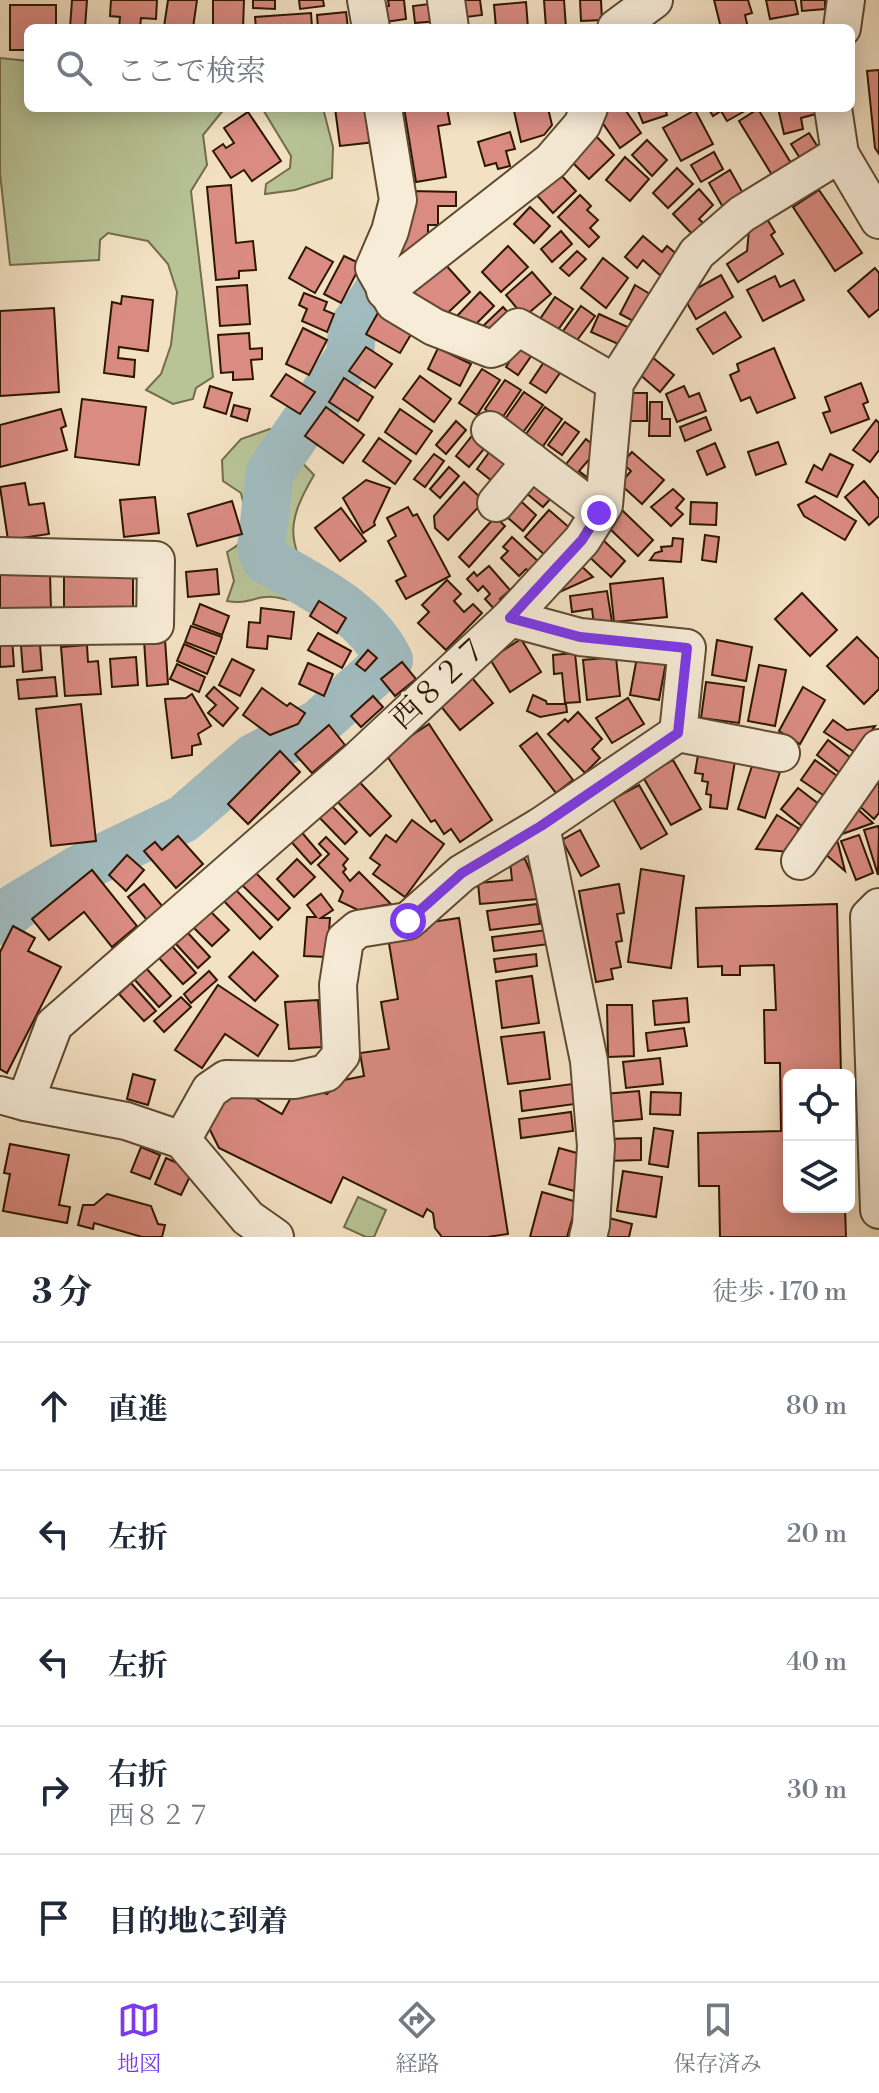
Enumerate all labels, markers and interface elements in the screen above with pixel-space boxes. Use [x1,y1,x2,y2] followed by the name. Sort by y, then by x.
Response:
[24,24,855,112] search box
[52,46,96,90] icon: search
[116,53,266,91] text: ここで検索
[581,495,617,531] route end
[383,628,497,738] street label: 西８２７
[390,903,426,939] route start
[783,1069,855,1213] map controls
[783,1069,855,1141] button: locate
[783,1141,855,1213] button: layers
[32,1272,92,1314] text: 3 分
[712,1276,847,1308] text: 徒歩 · 170 m
[32,1384,76,1428] icon: ahead
[786,1390,847,1422] text: 80 m
[108,1391,168,1429] text: 直進
[32,1512,76,1556] icon: left
[787,1518,847,1550] text: 20 m
[108,1519,168,1557] text: 左折
[32,1640,76,1684] icon: left
[786,1646,847,1678] text: 40 m
[108,1647,168,1685] text: 左折
[108,1756,168,1794] text: 右折
[32,1768,76,1812] icon: right
[787,1774,847,1806] text: 30 m
[108,1800,212,1832] text: 西８２７
[32,1896,76,1940] icon: arrive
[108,1903,288,1941] text: 目的地に到着
[117,1998,161,2078] tab: 地図
[395,1998,440,2078] tab: 経路
[674,1998,762,2078] tab: 保存済み

